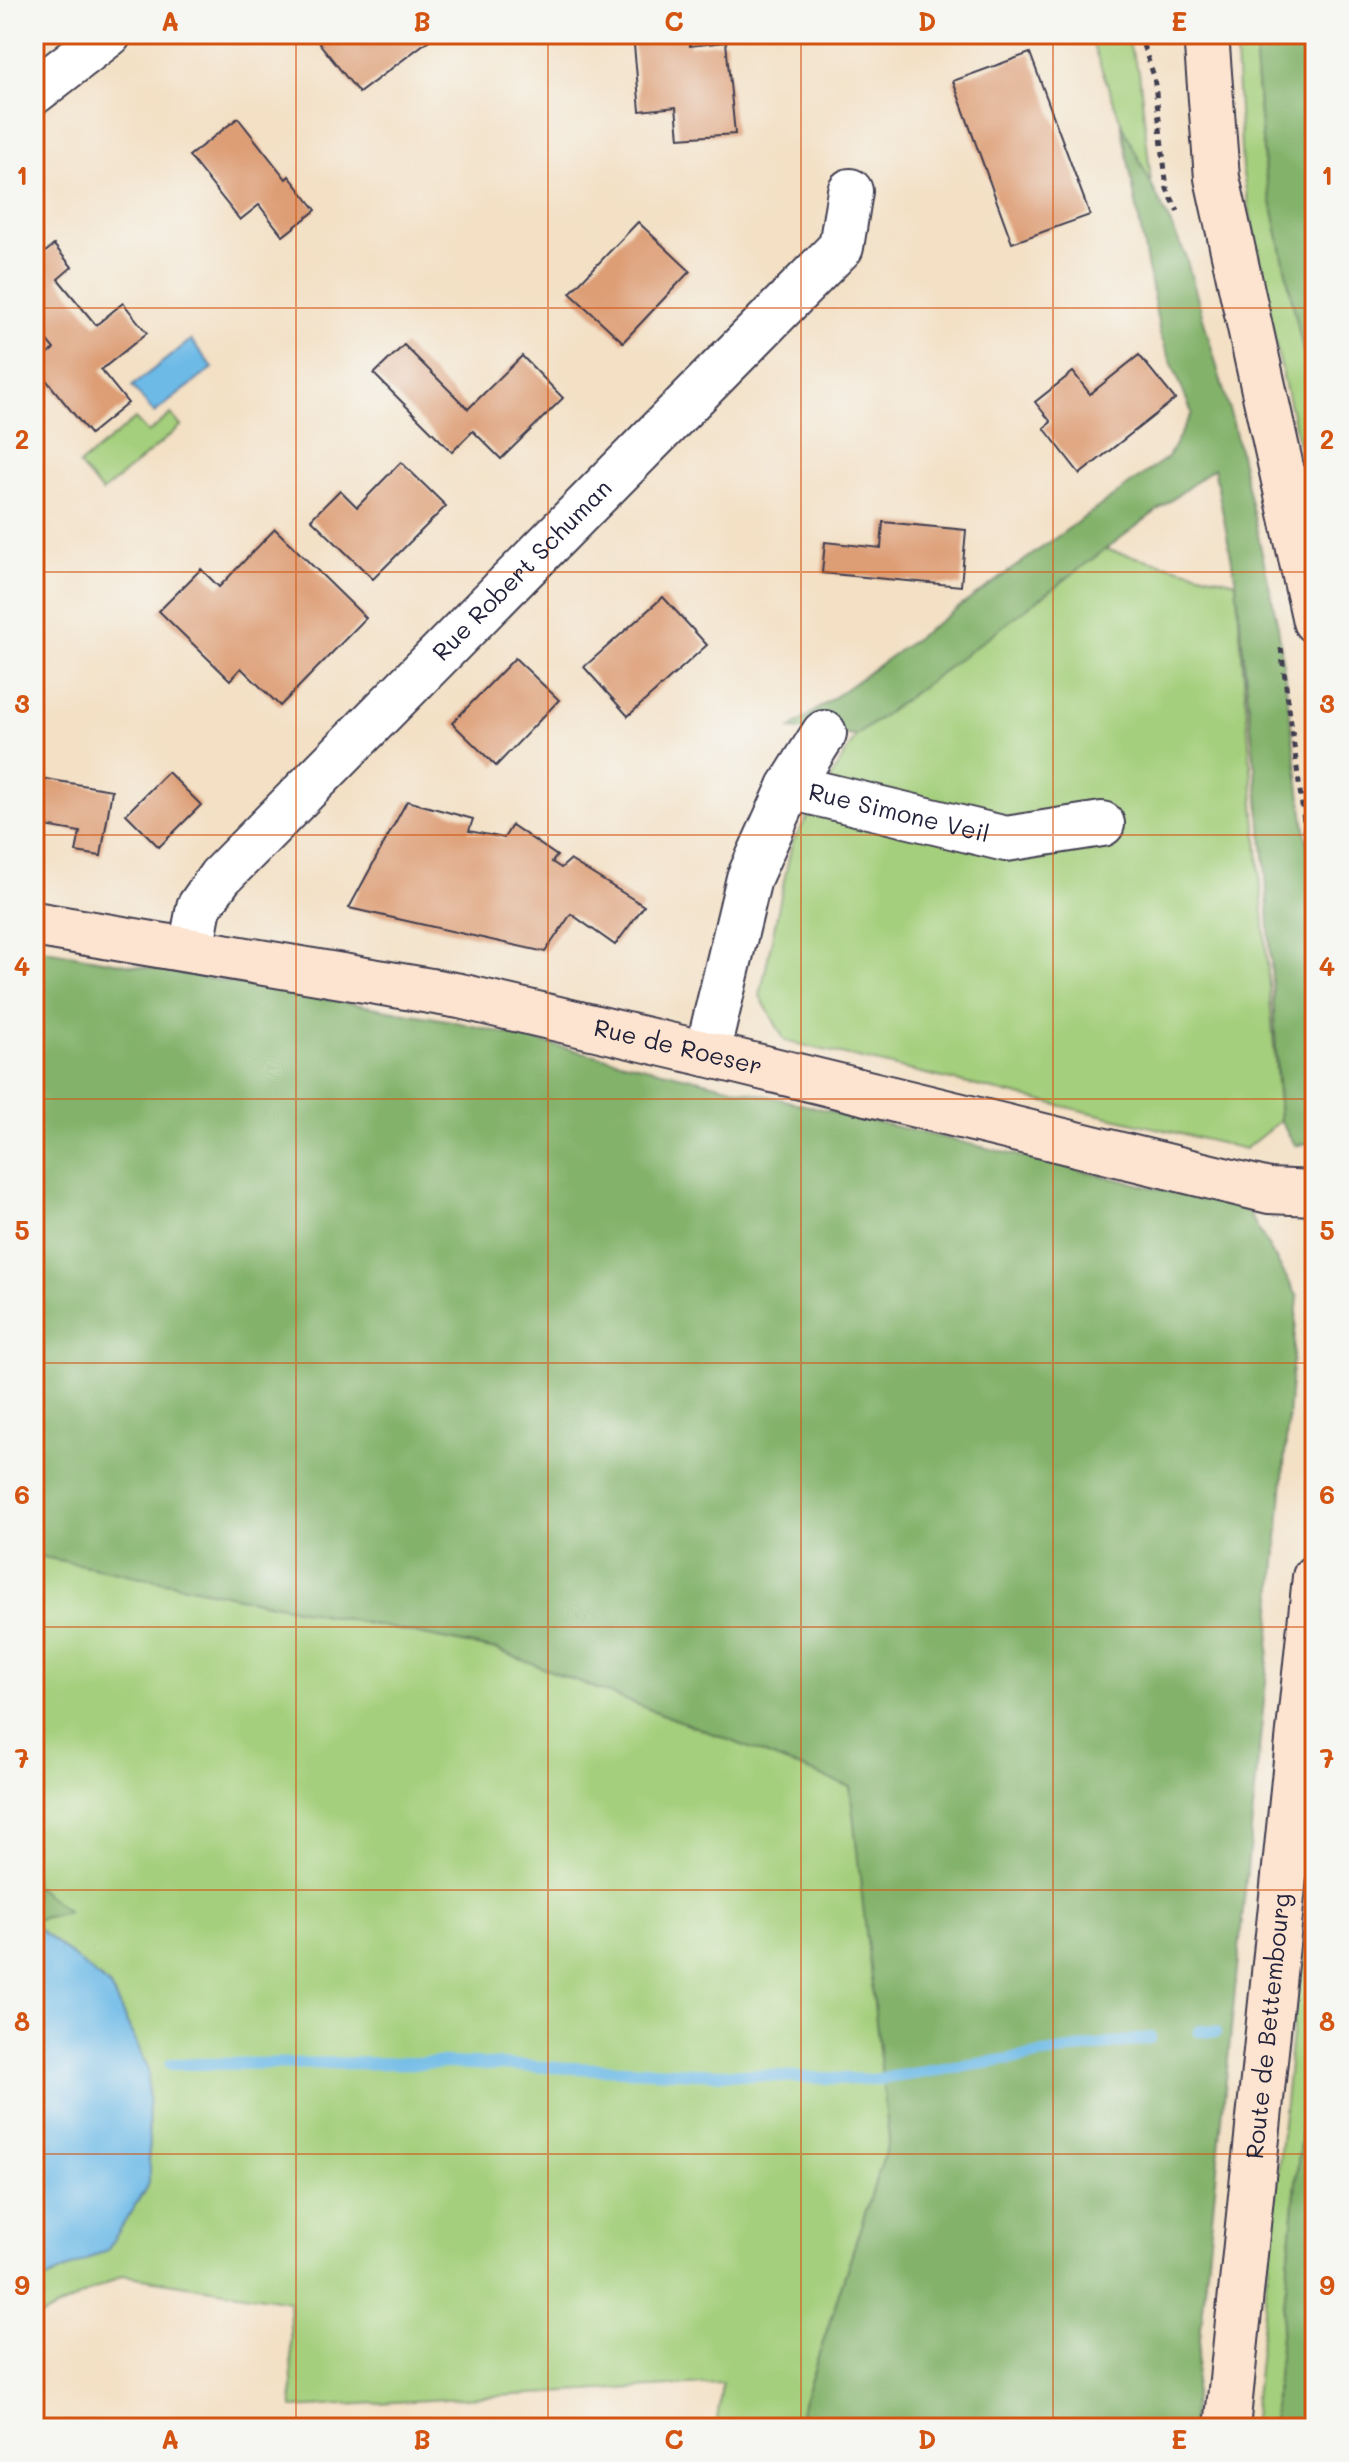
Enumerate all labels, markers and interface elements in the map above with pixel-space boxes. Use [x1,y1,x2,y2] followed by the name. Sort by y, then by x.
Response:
[161,4,179,38] text: A
[413,4,431,38] text: B
[664,4,684,38] text: C
[918,4,936,38] text: D
[1171,4,1187,38] text: E
[16,158,28,192] text: 1
[1321,158,1333,192] text: 1
[15,422,29,456] text: 2
[1320,422,1334,456] text: 2
[425,472,618,667] street label: Rue Robert Schuman
[14,686,30,720] text: 3
[1319,686,1335,720] text: 3
[806,775,993,848] street label: Rue Simone Veil
[14,949,30,983] text: 4
[1319,949,1335,983] text: 4
[591,1011,766,1081] street label: Rue de Roeser
[14,1213,30,1247] text: 5
[1319,1213,1335,1247] text: 5
[14,1477,30,1511] text: 6
[1319,1477,1335,1511] text: 6
[15,1741,29,1775] text: 7
[1320,1741,1334,1775] text: 7
[1238,1892,1296,2160] street label: Route de Bettembourg
[14,2004,30,2038] text: 8
[1319,2004,1335,2038] text: 8
[14,2268,30,2302] text: 9
[1319,2268,1335,2302] text: 9
[161,2422,179,2456] text: A
[413,2422,431,2456] text: B
[664,2422,684,2456] text: C
[918,2422,936,2456] text: D
[1171,2422,1187,2456] text: E

